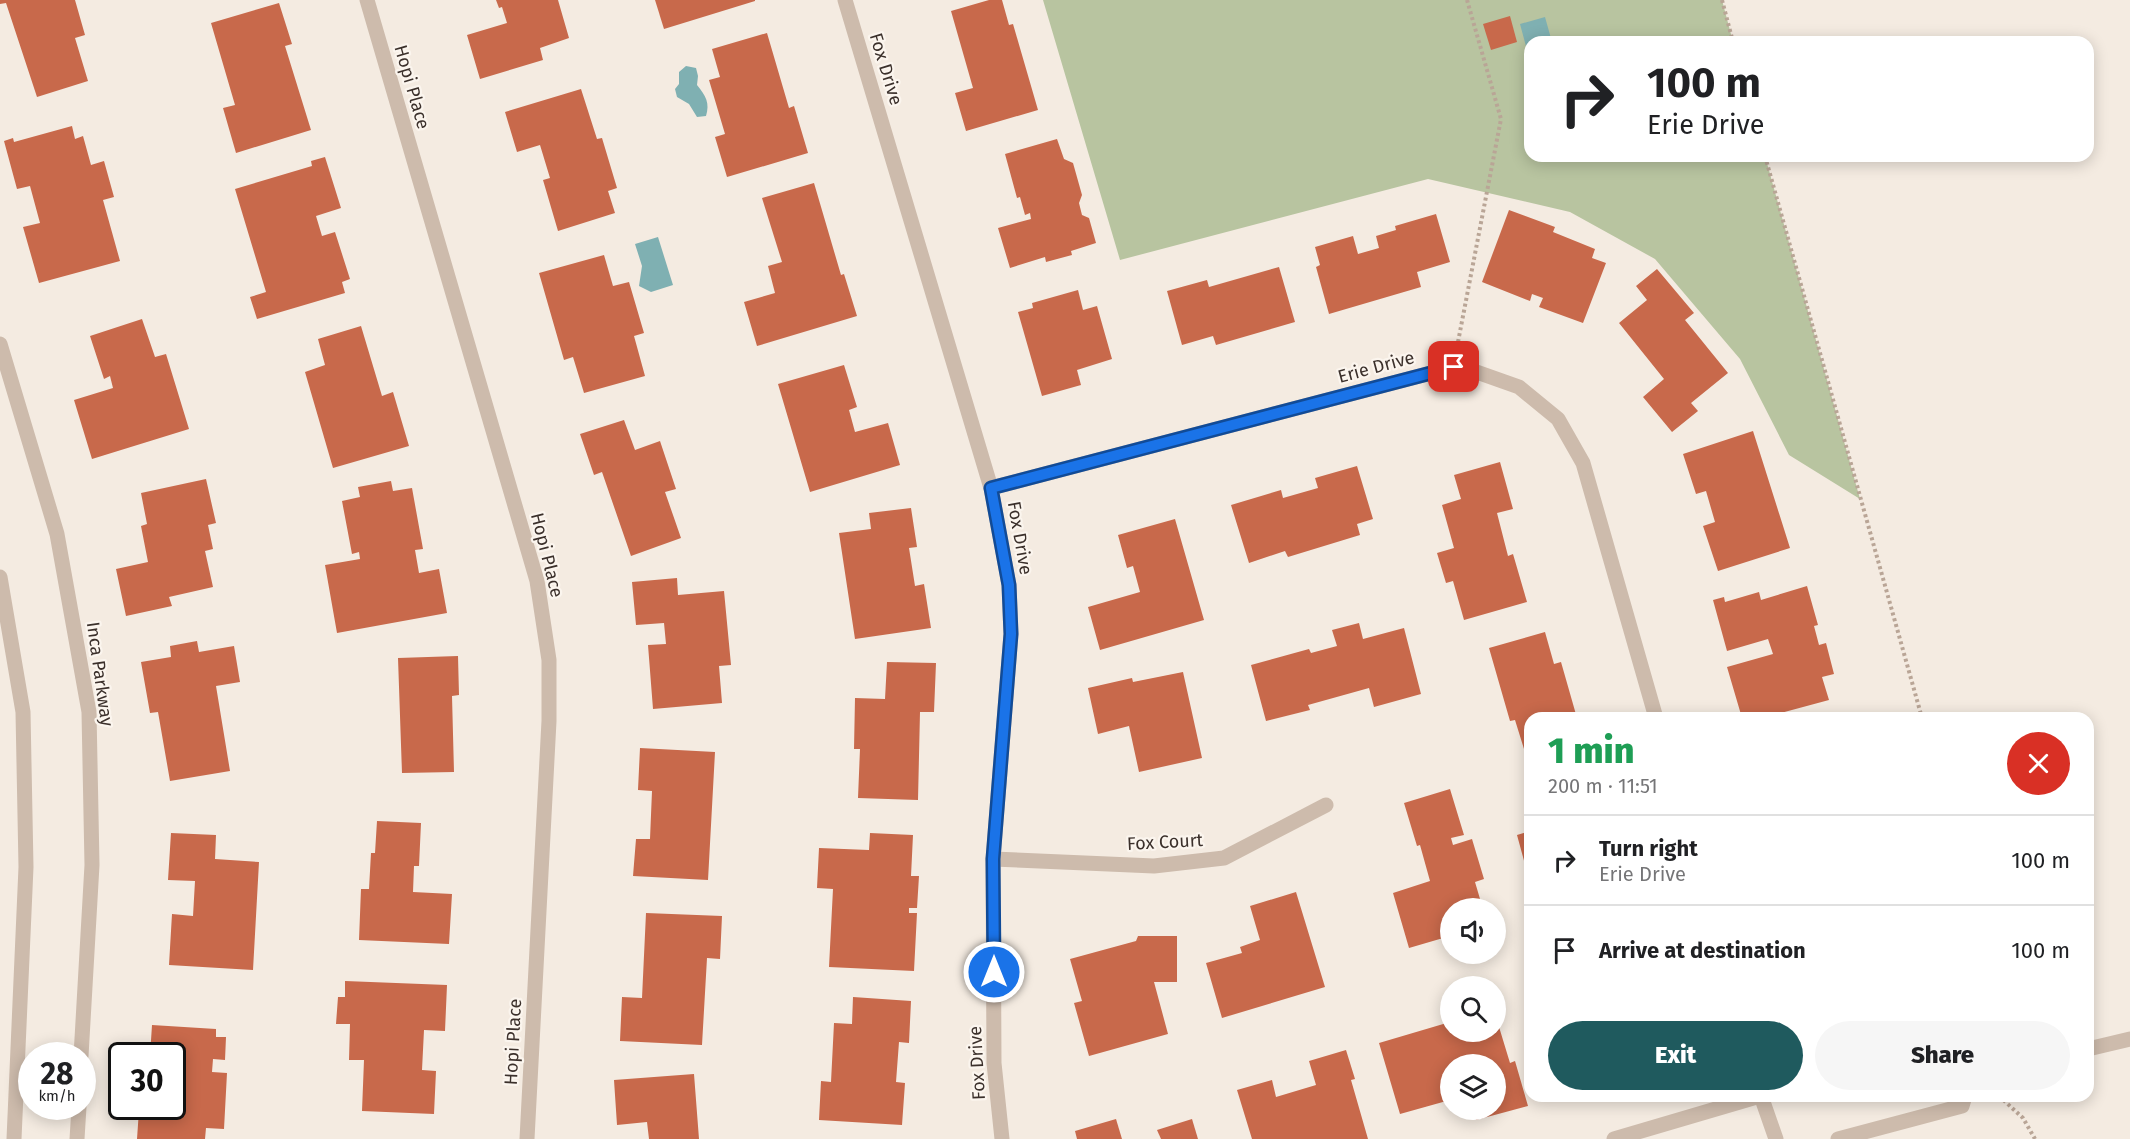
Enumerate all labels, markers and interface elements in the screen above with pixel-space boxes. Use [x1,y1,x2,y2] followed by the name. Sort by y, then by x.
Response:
[865,30,907,108] street label: Fox Drive
[389,42,435,132] street label: Hopi Place
[1647,58,1761,108] text: 100 m
[1548,60,1626,138] icon: right
[1647,109,1764,141] text: Erie Drive
[1428,341,1479,392] pin
[1335,346,1417,388] street label: Erie Drive
[1437,350,1470,383] icon: arrive
[1003,500,1037,576] street label: Fox Drive
[526,510,568,600] street label: Hopi Place
[82,620,118,728] street label: Inca Parkway
[1548,729,1634,773] text: 1 min
[2007,732,2070,795] button: close
[1548,774,1658,798] text: 200 m · 11:51
[1126,829,1204,855] street label: Fox Court
[1599,835,1698,862] text: Turn right
[1548,844,1581,877] icon: right
[2011,847,2070,874] text: 100 m
[1599,862,1686,886] text: Erie Drive
[1440,898,1506,1120] map controls
[1440,898,1506,964] button: sound
[1548,934,1581,967] icon: arrive
[1599,937,1806,964] text: Arrive at destination
[2011,937,2070,964] text: 100 m
[962,940,1026,1004] position arrow
[1440,976,1506,1042] button: search
[500,998,526,1086] street label: Hopi Place
[1548,1021,1803,1090] button: Exit
[1815,1021,2070,1090] button: Share
[964,1025,990,1101] street label: Fox Drive
[108,1042,186,1120] speed limit sign: 30
[1440,1054,1506,1120] button: layers
[41,1056,73,1092] text: 28
[38,1087,76,1105] text: km/h

